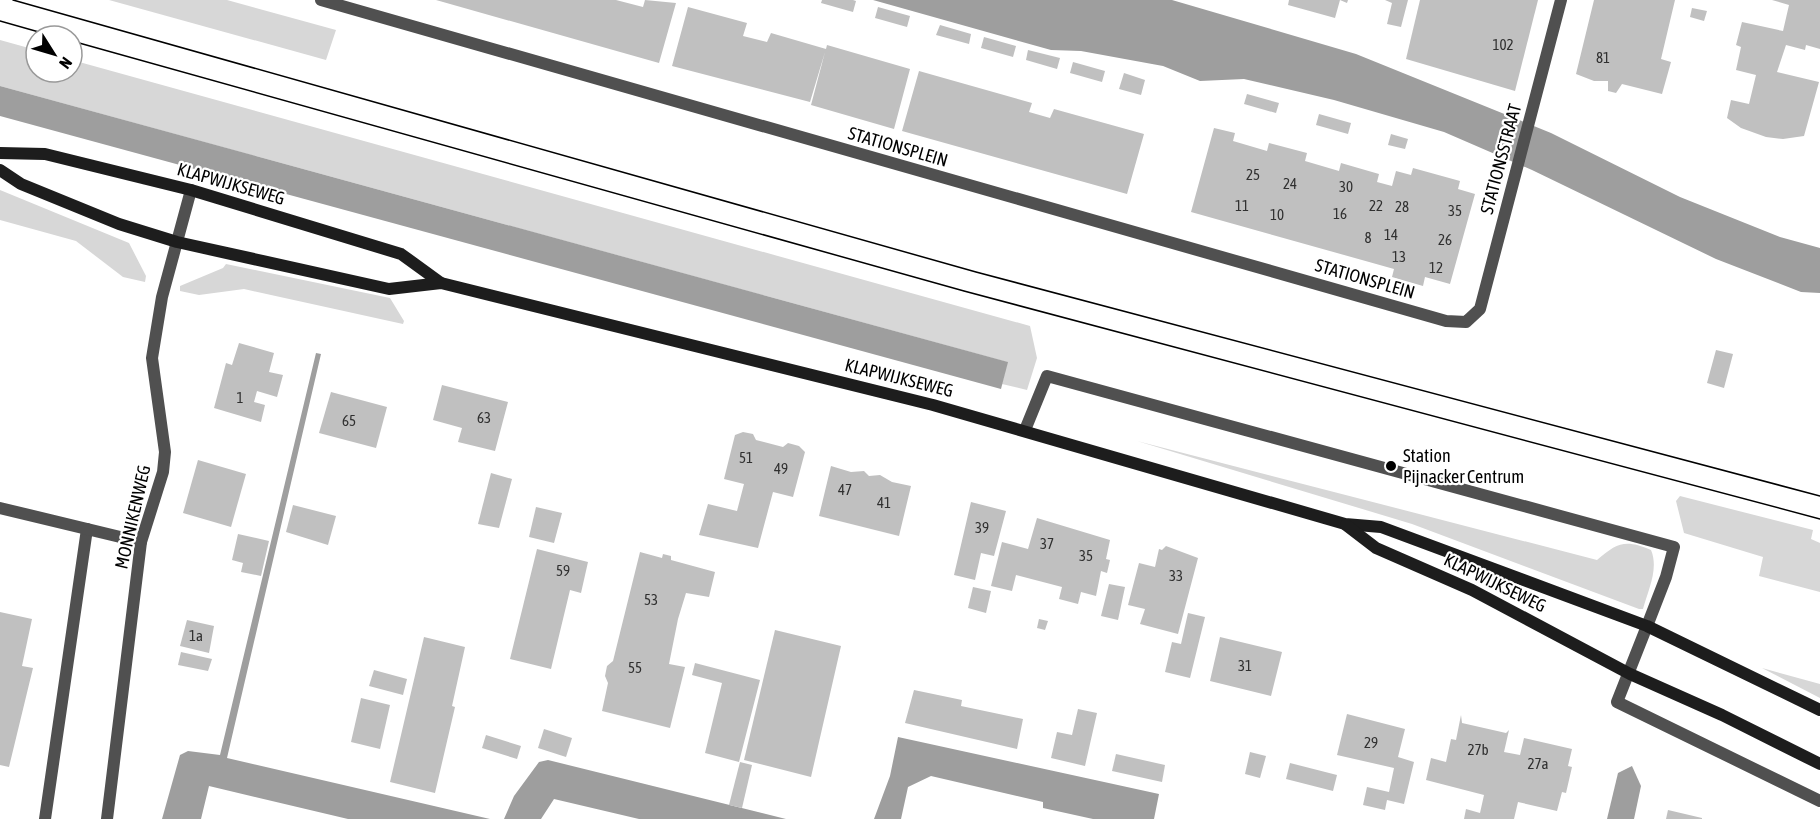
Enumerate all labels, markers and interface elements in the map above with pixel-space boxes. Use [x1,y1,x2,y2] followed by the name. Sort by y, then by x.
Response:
[24,24,84,84] north arrow
[1492,36,1514,53] house number: 102
[1596,49,1610,66] house number: 81
[56,54,76,72] text: N
[1476,101,1525,216] street label: STATIONSSTRAAT
[846,122,950,171] street label: STATIONSPLEIN
[175,158,287,209] street label: KLAPWIJKSEWEG
[1246,166,1260,183] house number: 25
[1283,175,1297,192] house number: 24
[1339,178,1353,195] house number: 30
[1235,197,1249,214] house number: 11
[1369,197,1383,214] house number: 22
[1395,198,1409,215] house number: 28
[1448,202,1462,219] house number: 35
[1333,205,1347,222] house number: 16
[1270,206,1284,223] house number: 10
[1384,226,1398,243] house number: 14
[1364,229,1372,246] house number: 8
[1438,231,1452,248] house number: 26
[1392,248,1406,265] house number: 13
[1313,254,1417,303] street label: STATIONSPLEIN
[1429,259,1443,276] house number: 12
[843,354,956,401] street label: KLAPWIJKSEWEG
[236,389,244,406] house number: 1
[477,409,491,426] house number: 63
[342,412,356,429] house number: 65
[1403,445,1524,487] place label: Station Pijnacker Centrum
[739,449,753,466] house number: 51
[1384,459,1398,473] marker: Station Pijnacker Centrum
[774,460,788,477] house number: 49
[110,463,155,571] street label: MONNIKENWEG
[838,481,852,498] house number: 47
[877,494,891,511] house number: 41
[975,519,989,536] house number: 39
[1040,535,1054,552] house number: 37
[1079,547,1093,564] house number: 35
[1441,549,1550,616] street label: KLAPWIJKSEWEG
[556,562,570,579] house number: 59
[1169,567,1183,584] house number: 33
[644,591,658,608] house number: 53
[189,627,203,644] house number: 1a
[1238,657,1252,674] house number: 31
[628,659,642,676] house number: 55
[1364,734,1378,751] house number: 29
[1467,741,1489,758] house number: 27b
[1527,755,1549,772] house number: 27a

